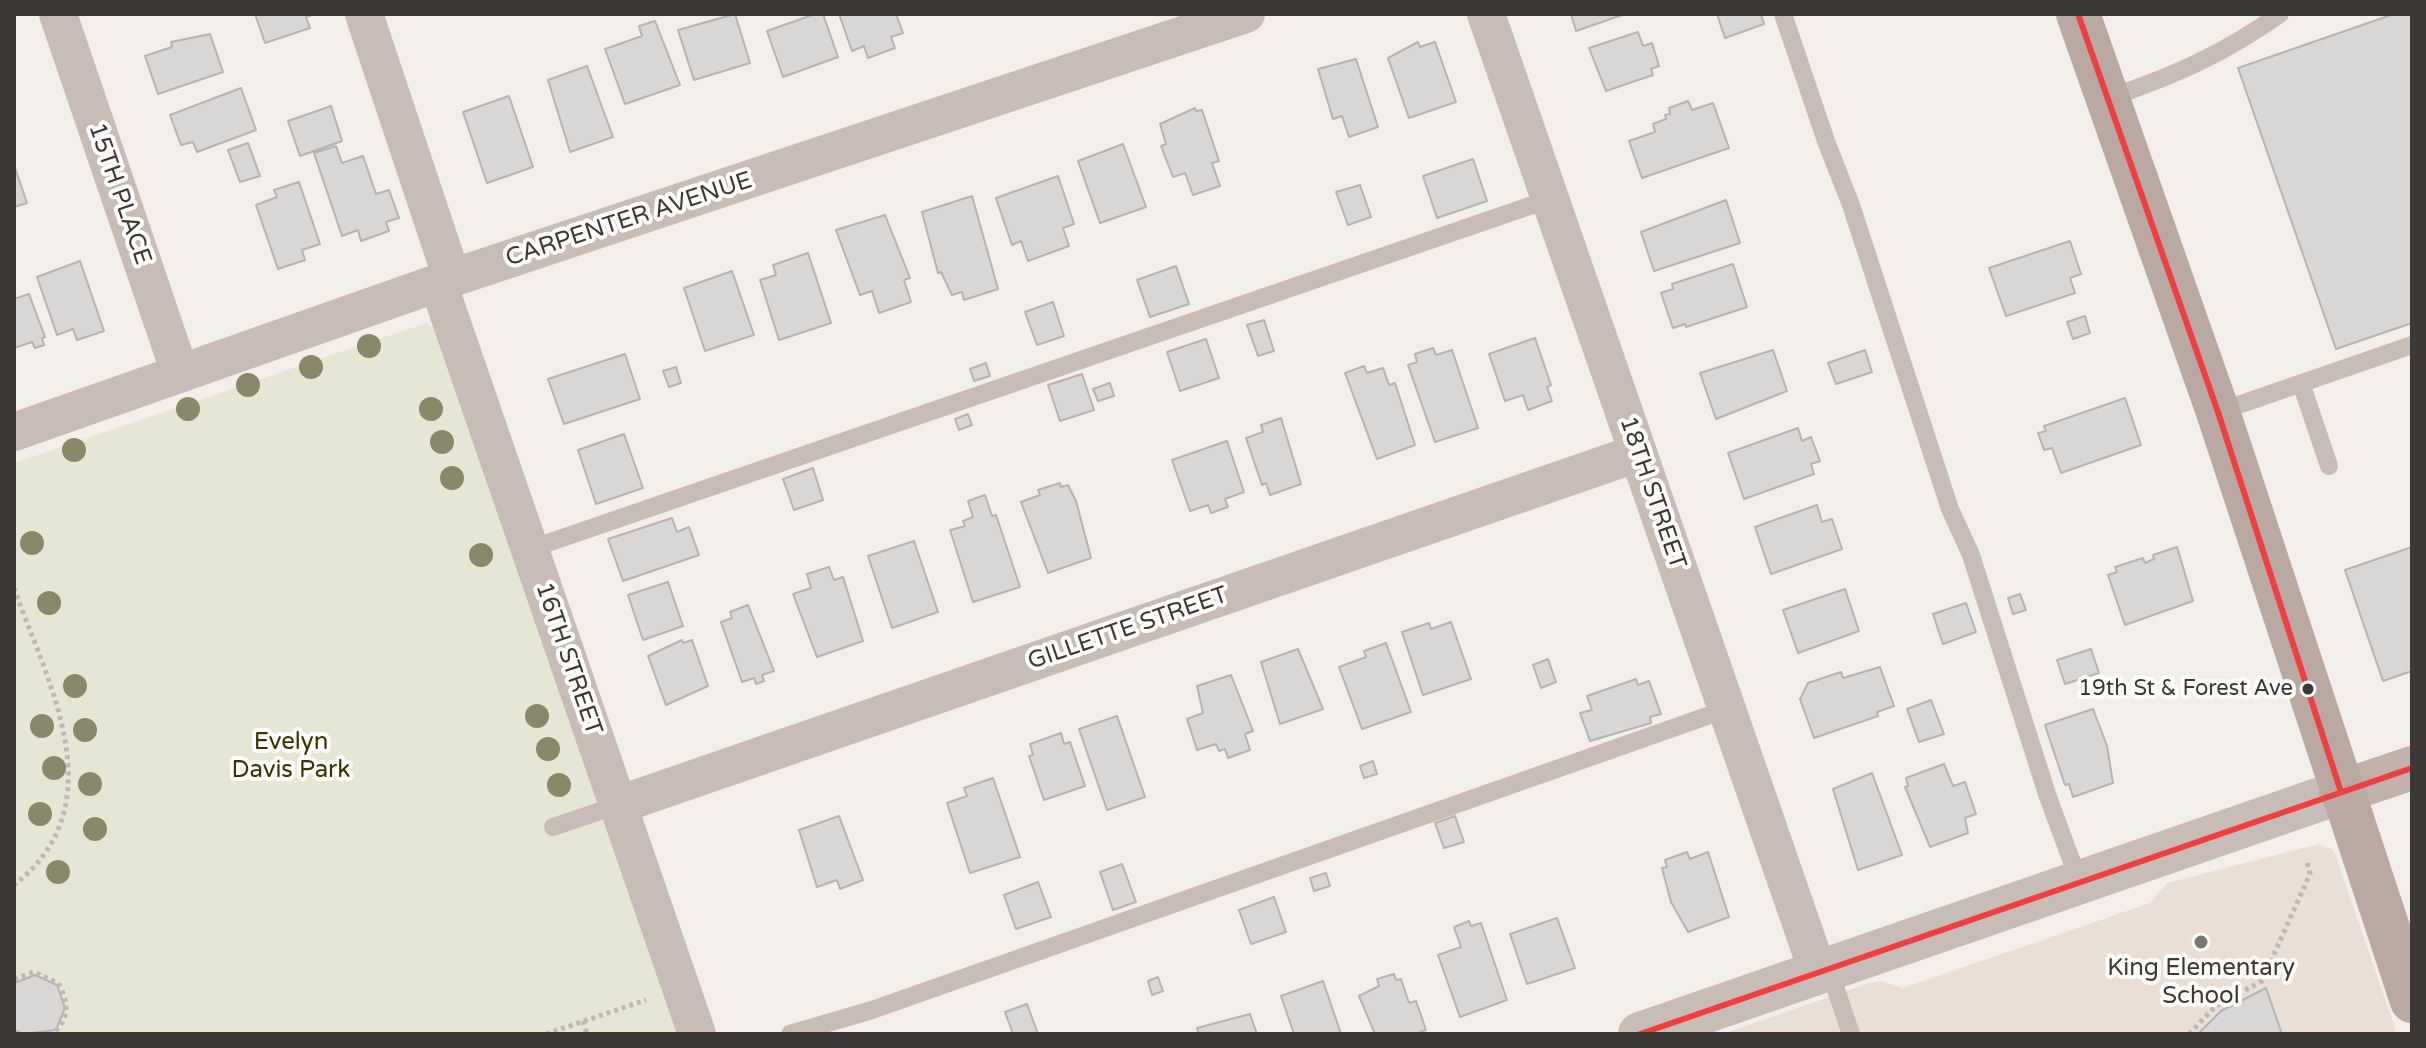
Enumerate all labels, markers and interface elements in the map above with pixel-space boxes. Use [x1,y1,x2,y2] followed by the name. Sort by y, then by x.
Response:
[81,119,157,269] street label: 15TH PLACE
[502,167,756,273] street label: CARPENTER AVENUE
[1612,413,1692,573] street label: 18TH STREET
[528,579,608,739] street label: 16TH STREET
[1024,581,1232,677] street label: GILLETTE STREET
[2078,676,2293,702] place label: 19th St & Forest Ave
[2300,681,2316,697] marker: 19th St & Forest Ave
[232,729,350,785] park label: Evelyn Davis Park
[2192,933,2210,951] marker: King Elementary School
[2107,955,2295,1011] place label: King Elementary School

